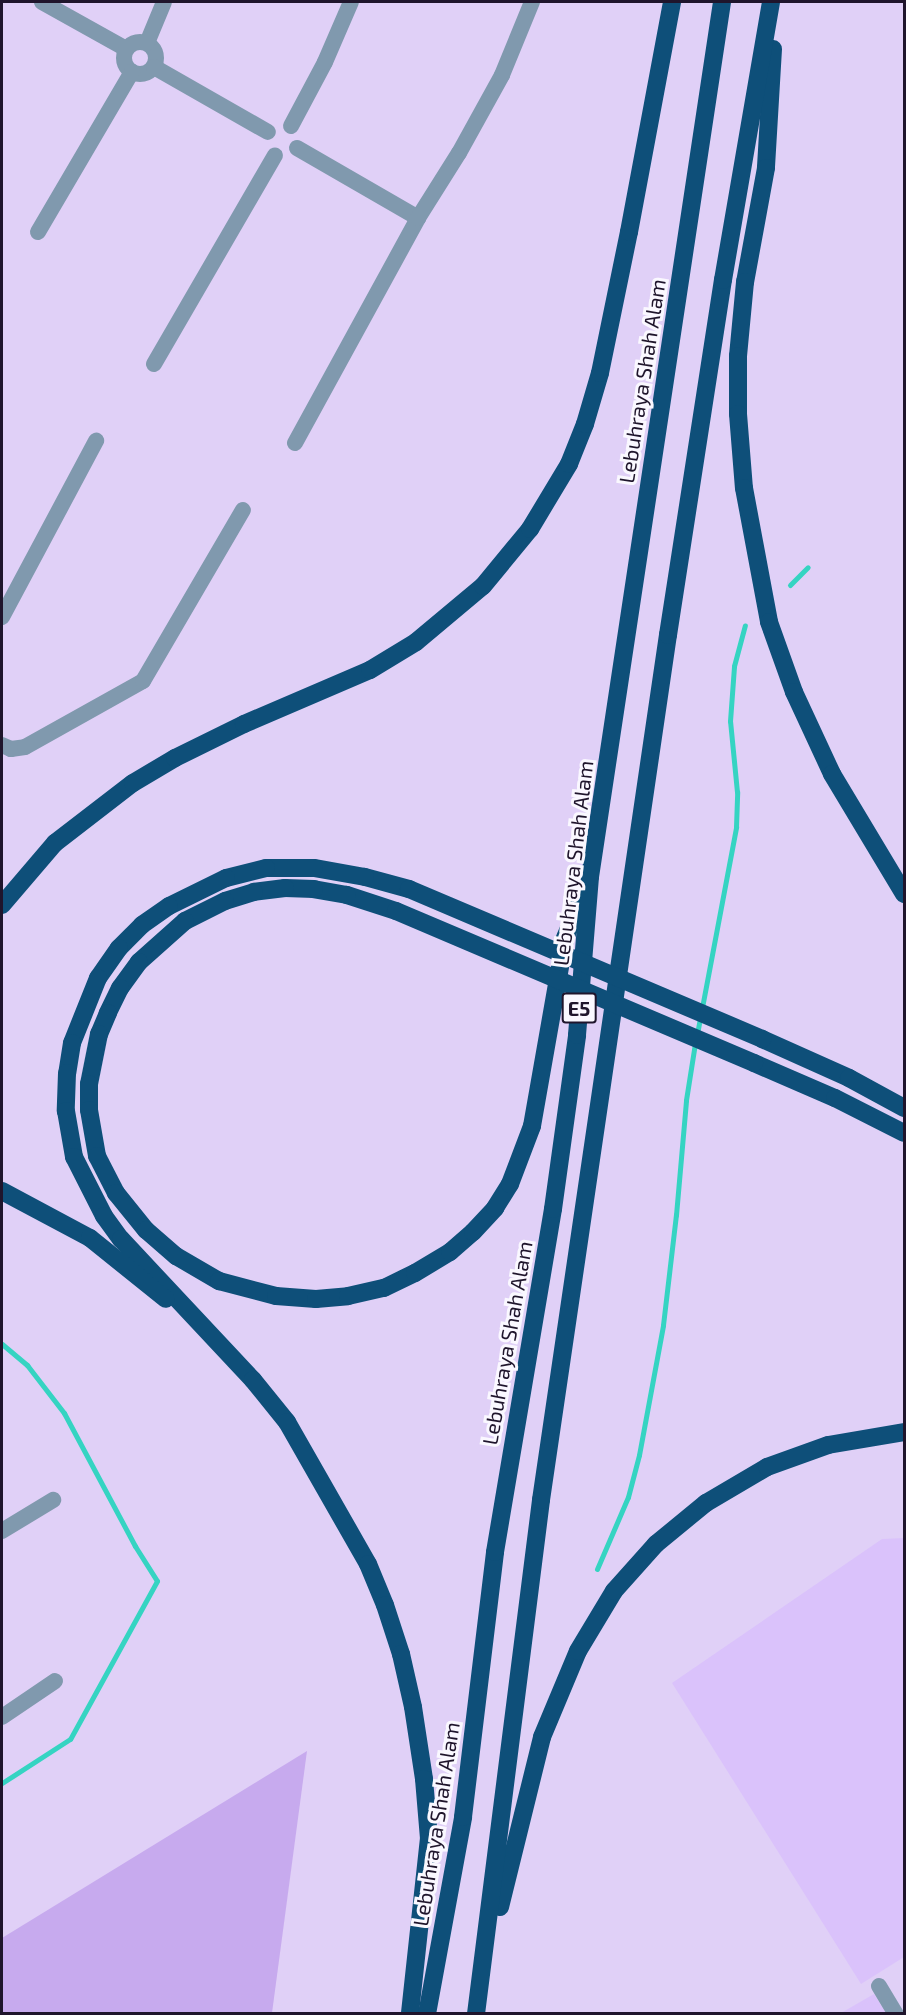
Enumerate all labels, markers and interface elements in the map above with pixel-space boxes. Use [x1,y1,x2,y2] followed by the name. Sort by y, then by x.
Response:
[613,277,671,485] street label: Lebuhraya Shah Alam
[548,759,598,967] street label: Lebuhraya Shah Alam
[561,991,597,1025] road number: E5
[477,1239,537,1447] street label: Lebuhraya Shah Alam
[407,1720,465,1928] street label: Lebuhraya Shah Alam

